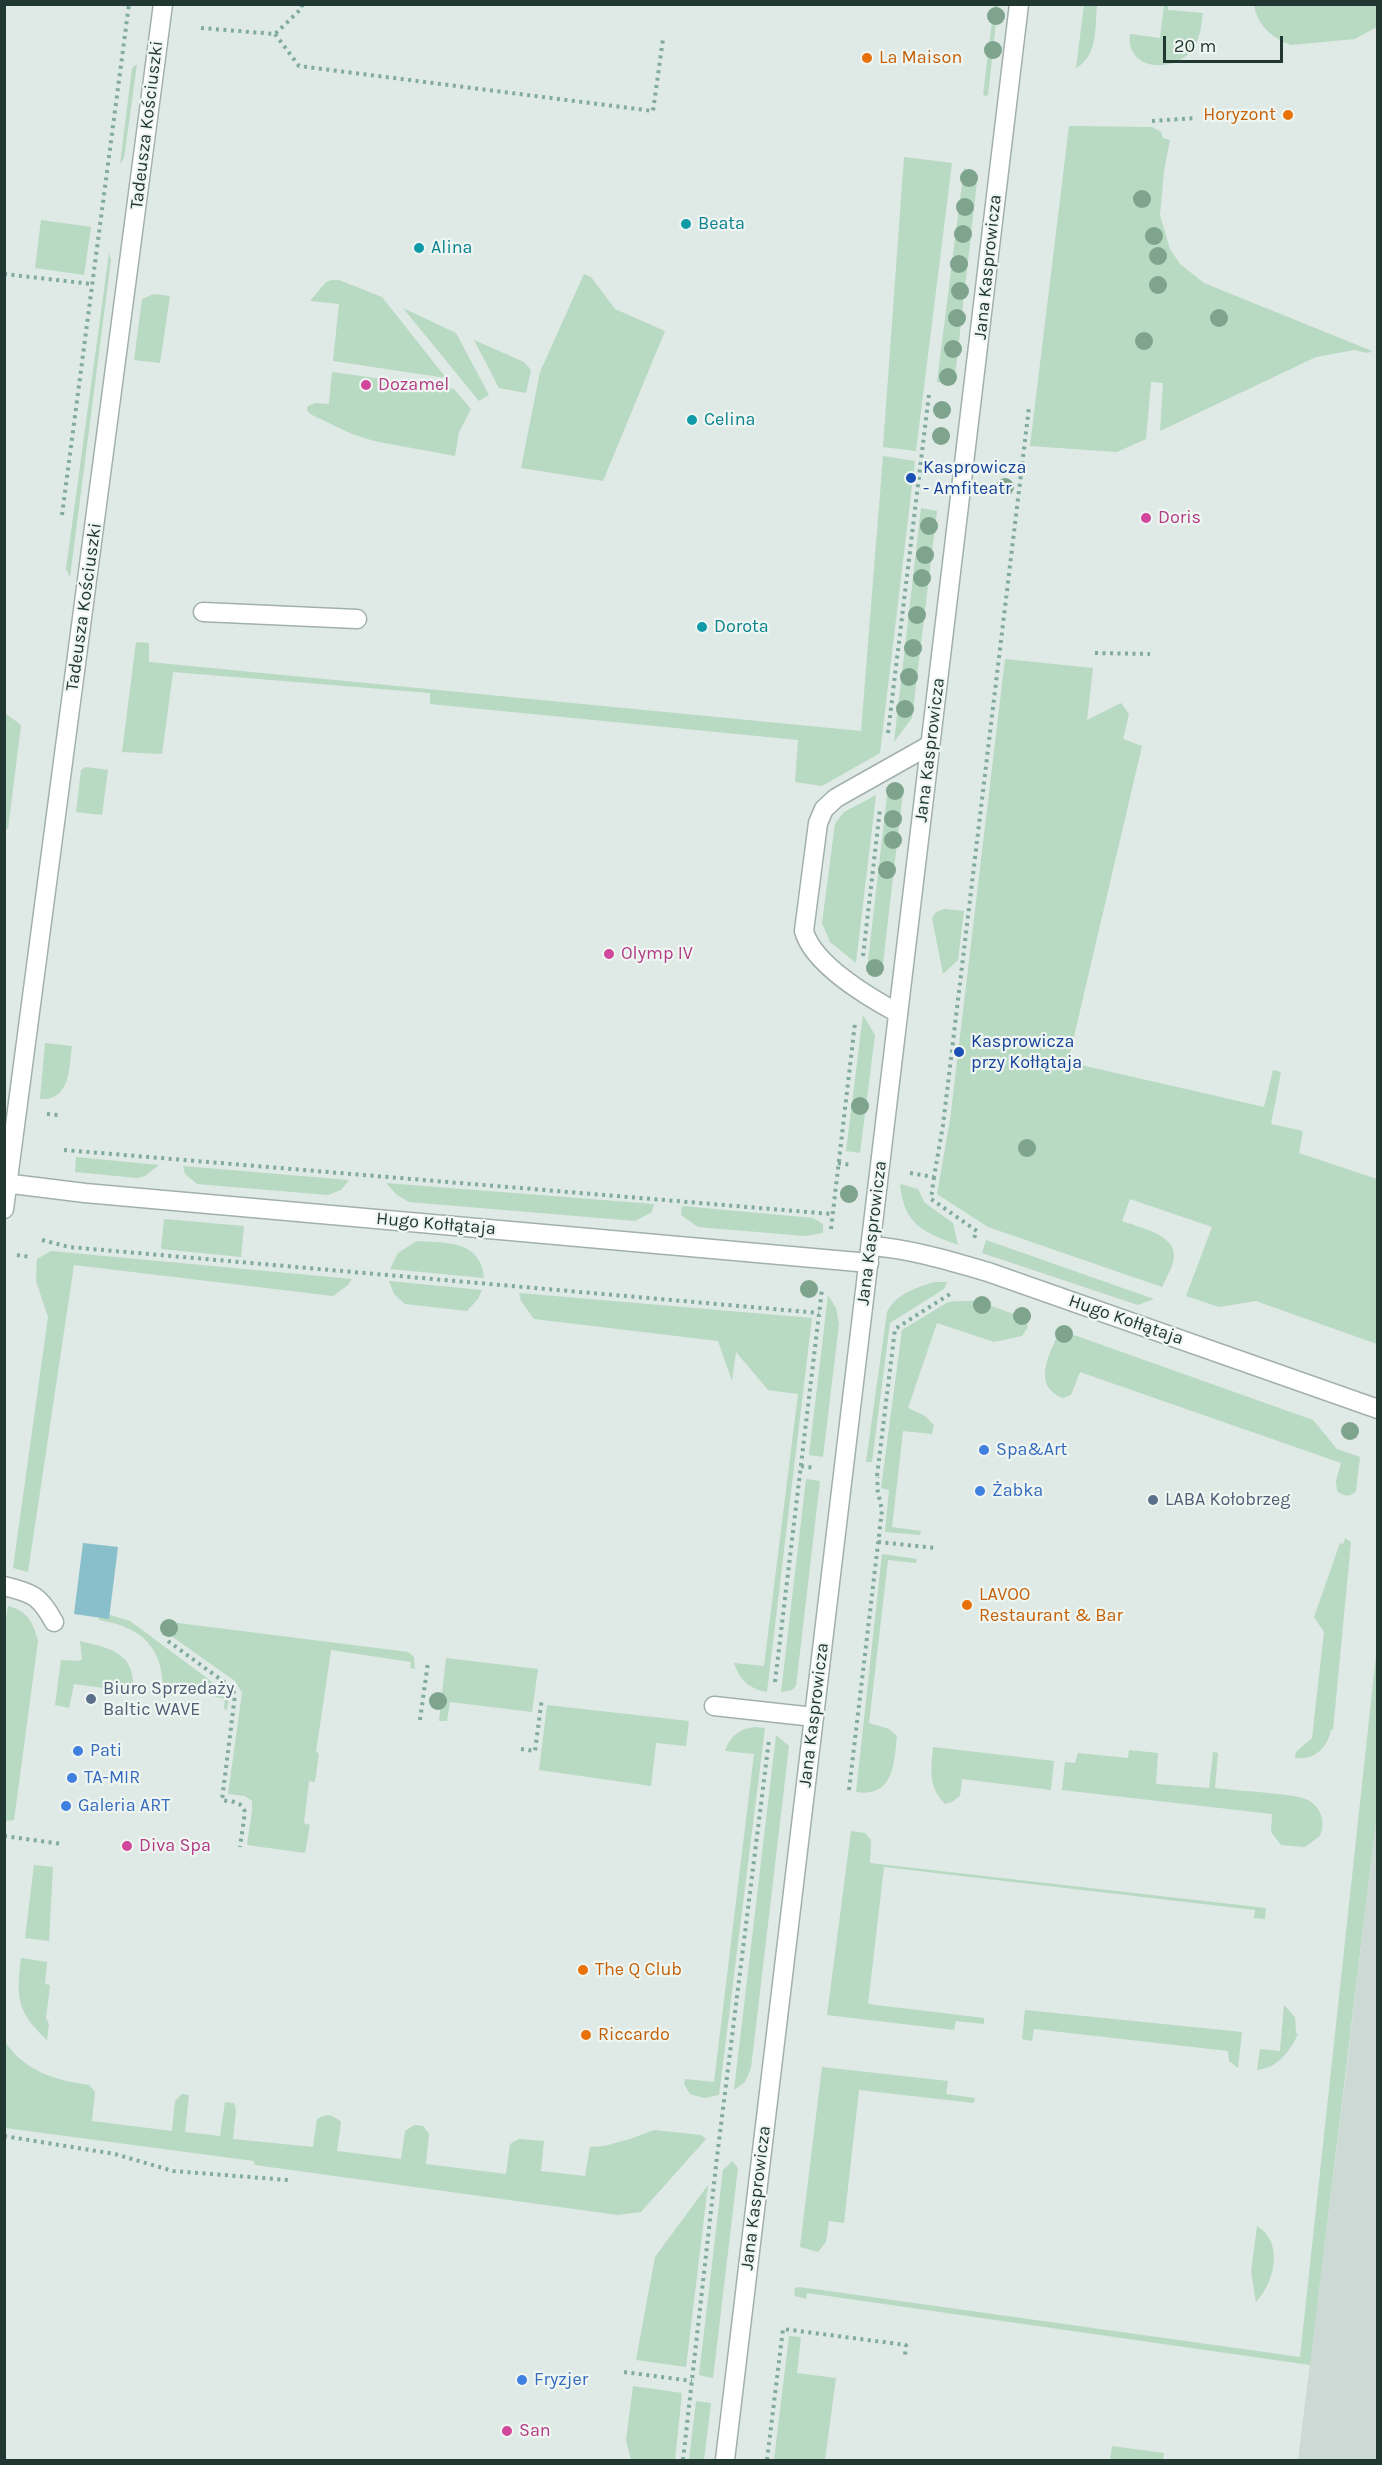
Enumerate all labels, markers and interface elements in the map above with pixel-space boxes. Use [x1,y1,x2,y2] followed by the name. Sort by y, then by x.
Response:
[1166,24,1286,62] scale bar
[1174,35,1216,57] text: 20 m
[126,40,168,210] street label: Tadeusza Kościuszki
[879,47,962,69] place label: La Maison
[860,51,874,65] marker: La Maison
[1203,104,1276,126] place label: Horyzont
[1281,108,1295,122] marker: Horyzont
[970,194,1006,340] street label: Jana Kasprowicza
[698,213,745,235] place label: Beata
[679,217,693,231] marker: Beata
[431,237,473,259] place label: Alina
[412,241,426,255] marker: Alina
[378,374,449,396] place label: Dozamel
[359,378,373,392] marker: Dozamel
[704,409,755,431] place label: Celina
[685,413,699,427] marker: Celina
[923,457,1026,500] place label: Kasprowicza - Amfiteatr
[904,471,918,485] marker: Kasprowicza - Amfiteatr
[1158,507,1201,529] place label: Doris
[1139,511,1153,525] marker: Doris
[62,522,106,692] street label: Tadeusza Kościuszki
[714,616,769,638] place label: Dorota
[695,620,709,634] marker: Dorota
[910,676,950,824] street label: Jana Kasprowicza
[621,943,693,965] place label: Olymp IV
[602,947,616,961] marker: Olymp IV
[971,1031,1082,1074] place label: Kasprowicza przy Kołłątaja
[952,1045,966,1059] marker: Kasprowicza przy Kołłątaja
[852,1159,892,1307] street label: Jana Kasprowicza
[375,1208,497,1240] street label: Hugo Kołłątaja
[1066,1290,1186,1350] street label: Hugo Kołłątaja
[996,1439,1067,1461] place label: Spa&Art
[977,1443,991,1457] marker: Spa&Art
[992,1480,1043,1502] place label: Żabka
[973,1484,987,1498] marker: Żabka
[1165,1489,1290,1511] place label: LABA Kołobrzeg
[1146,1493,1160,1507] marker: LABA Kołobrzeg
[979,1584,1123,1626] place label: LAVOO Restaurant & Bar
[960,1598,974,1612] marker: LAVOO Restaurant & Bar
[794,1641,834,1789] street label: Jana Kasprowicza
[103,1678,234,1720] place label: Biuro Sprzedaży Baltic WAVE
[84,1692,98,1706] marker: Biuro Sprzedaży Baltic WAVE
[90,1740,122,1762] place label: Pati
[71,1744,85,1758] marker: Pati
[84,1767,140,1789] place label: TA-MIR
[65,1771,79,1785] marker: TA-MIR
[78,1795,170,1817] place label: Galeria ART
[59,1799,73,1813] marker: Galeria ART
[139,1835,211,1857] place label: Diva Spa
[120,1839,134,1853] marker: Diva Spa
[595,1959,682,1981] place label: The Q Club
[576,1963,590,1977] marker: The Q Club
[598,2024,670,2046] place label: Riccardo
[579,2028,593,2042] marker: Riccardo
[736,2124,776,2272] street label: Jana Kasprowicza
[534,2369,588,2391] place label: Fryzjer
[515,2373,529,2387] marker: Fryzjer
[519,2420,551,2442] place label: San
[500,2424,514,2438] marker: San

